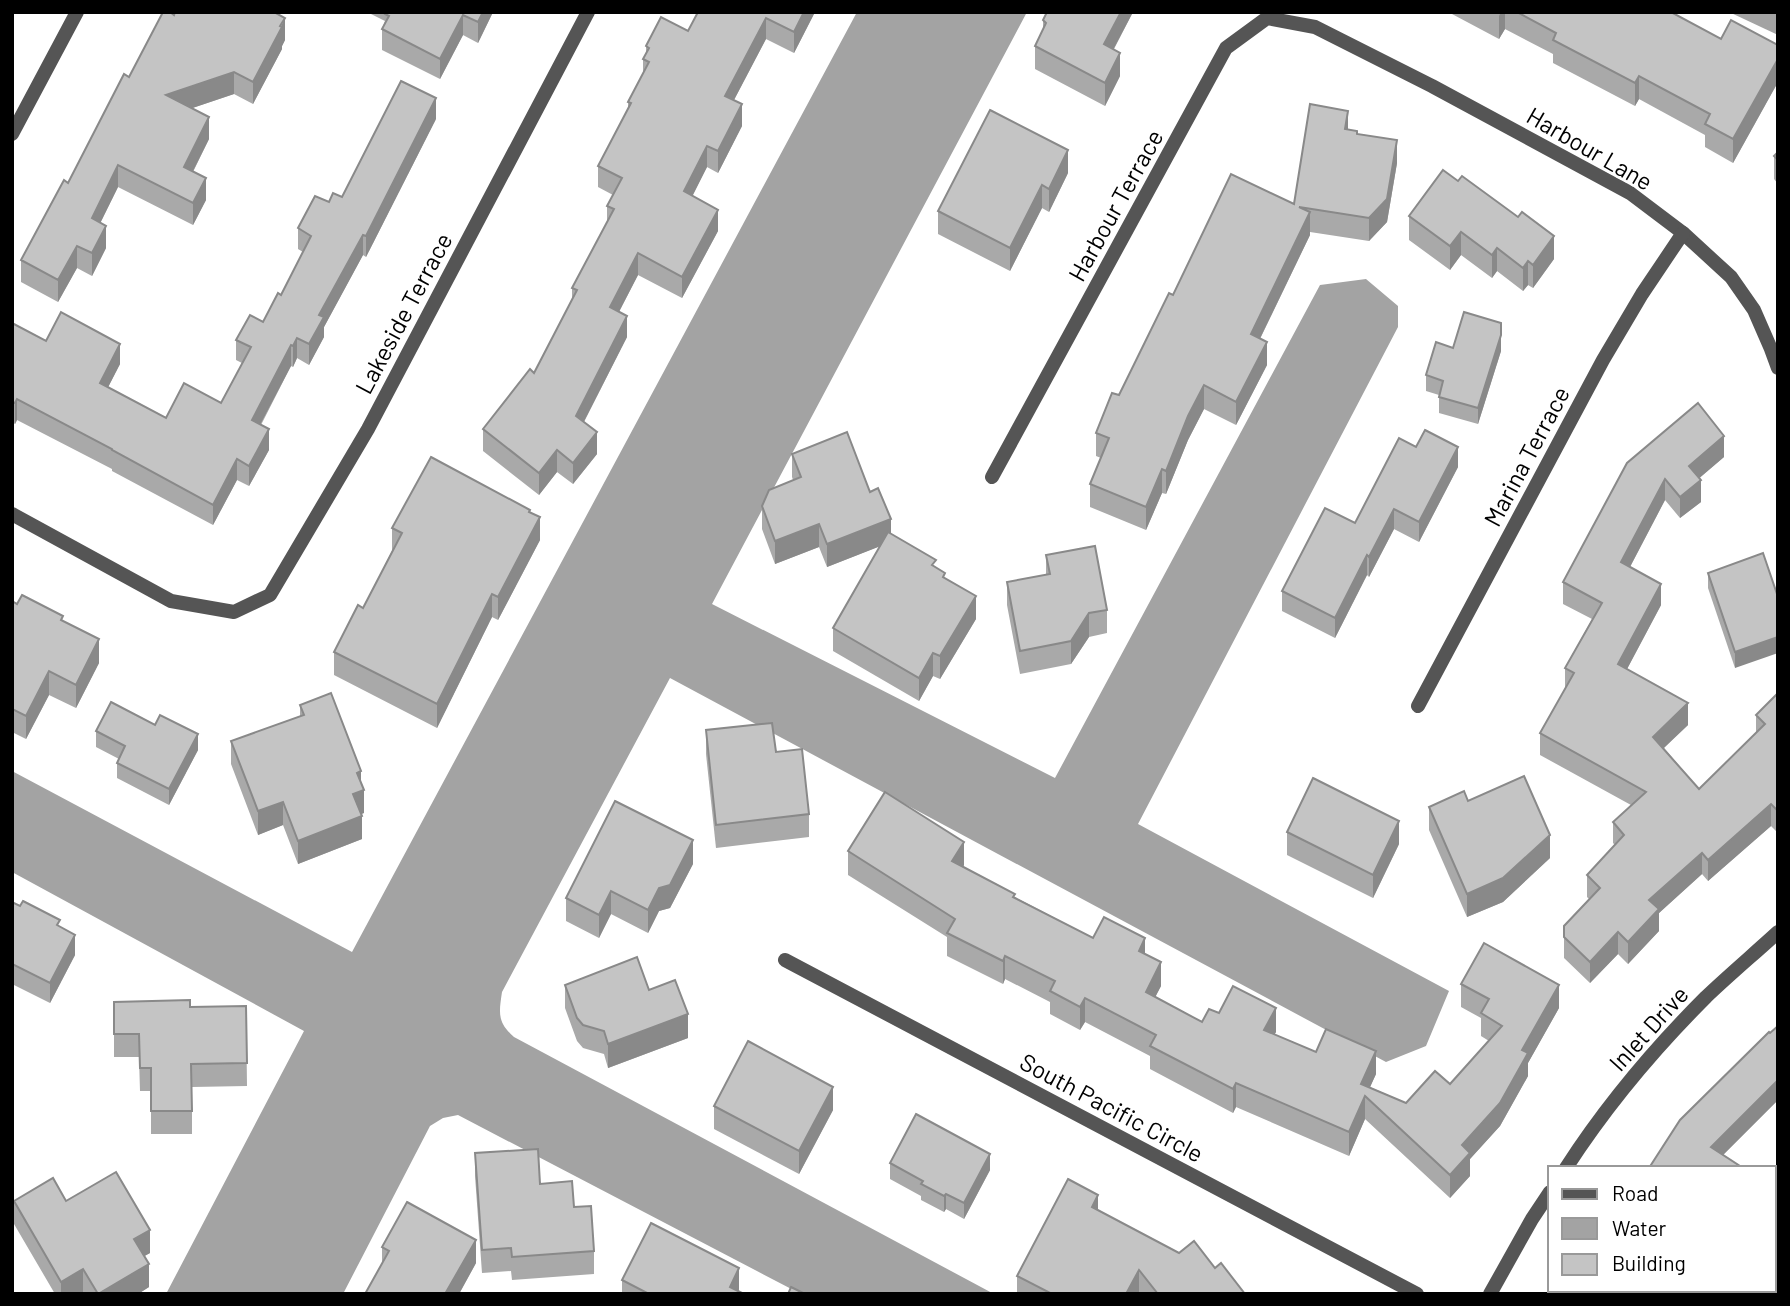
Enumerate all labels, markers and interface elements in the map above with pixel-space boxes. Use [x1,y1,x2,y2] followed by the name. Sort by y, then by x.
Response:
[1522,100,1658,196] street label: Harbour Lane
[1061,124,1169,286] street label: Harbour Terrace
[348,228,458,398] street label: Lakeside Terrace
[1477,381,1575,531] street label: Marina Terrace
[1602,980,1694,1076] street label: Inlet Drive
[1015,1046,1209,1168] street label: South Pacific Circle
[1548,1166,1776,1292] legend
[1612,1180,1658,1205] text: Road
[1612,1215,1667,1240] text: Water
[1612,1250,1686,1275] text: Building

